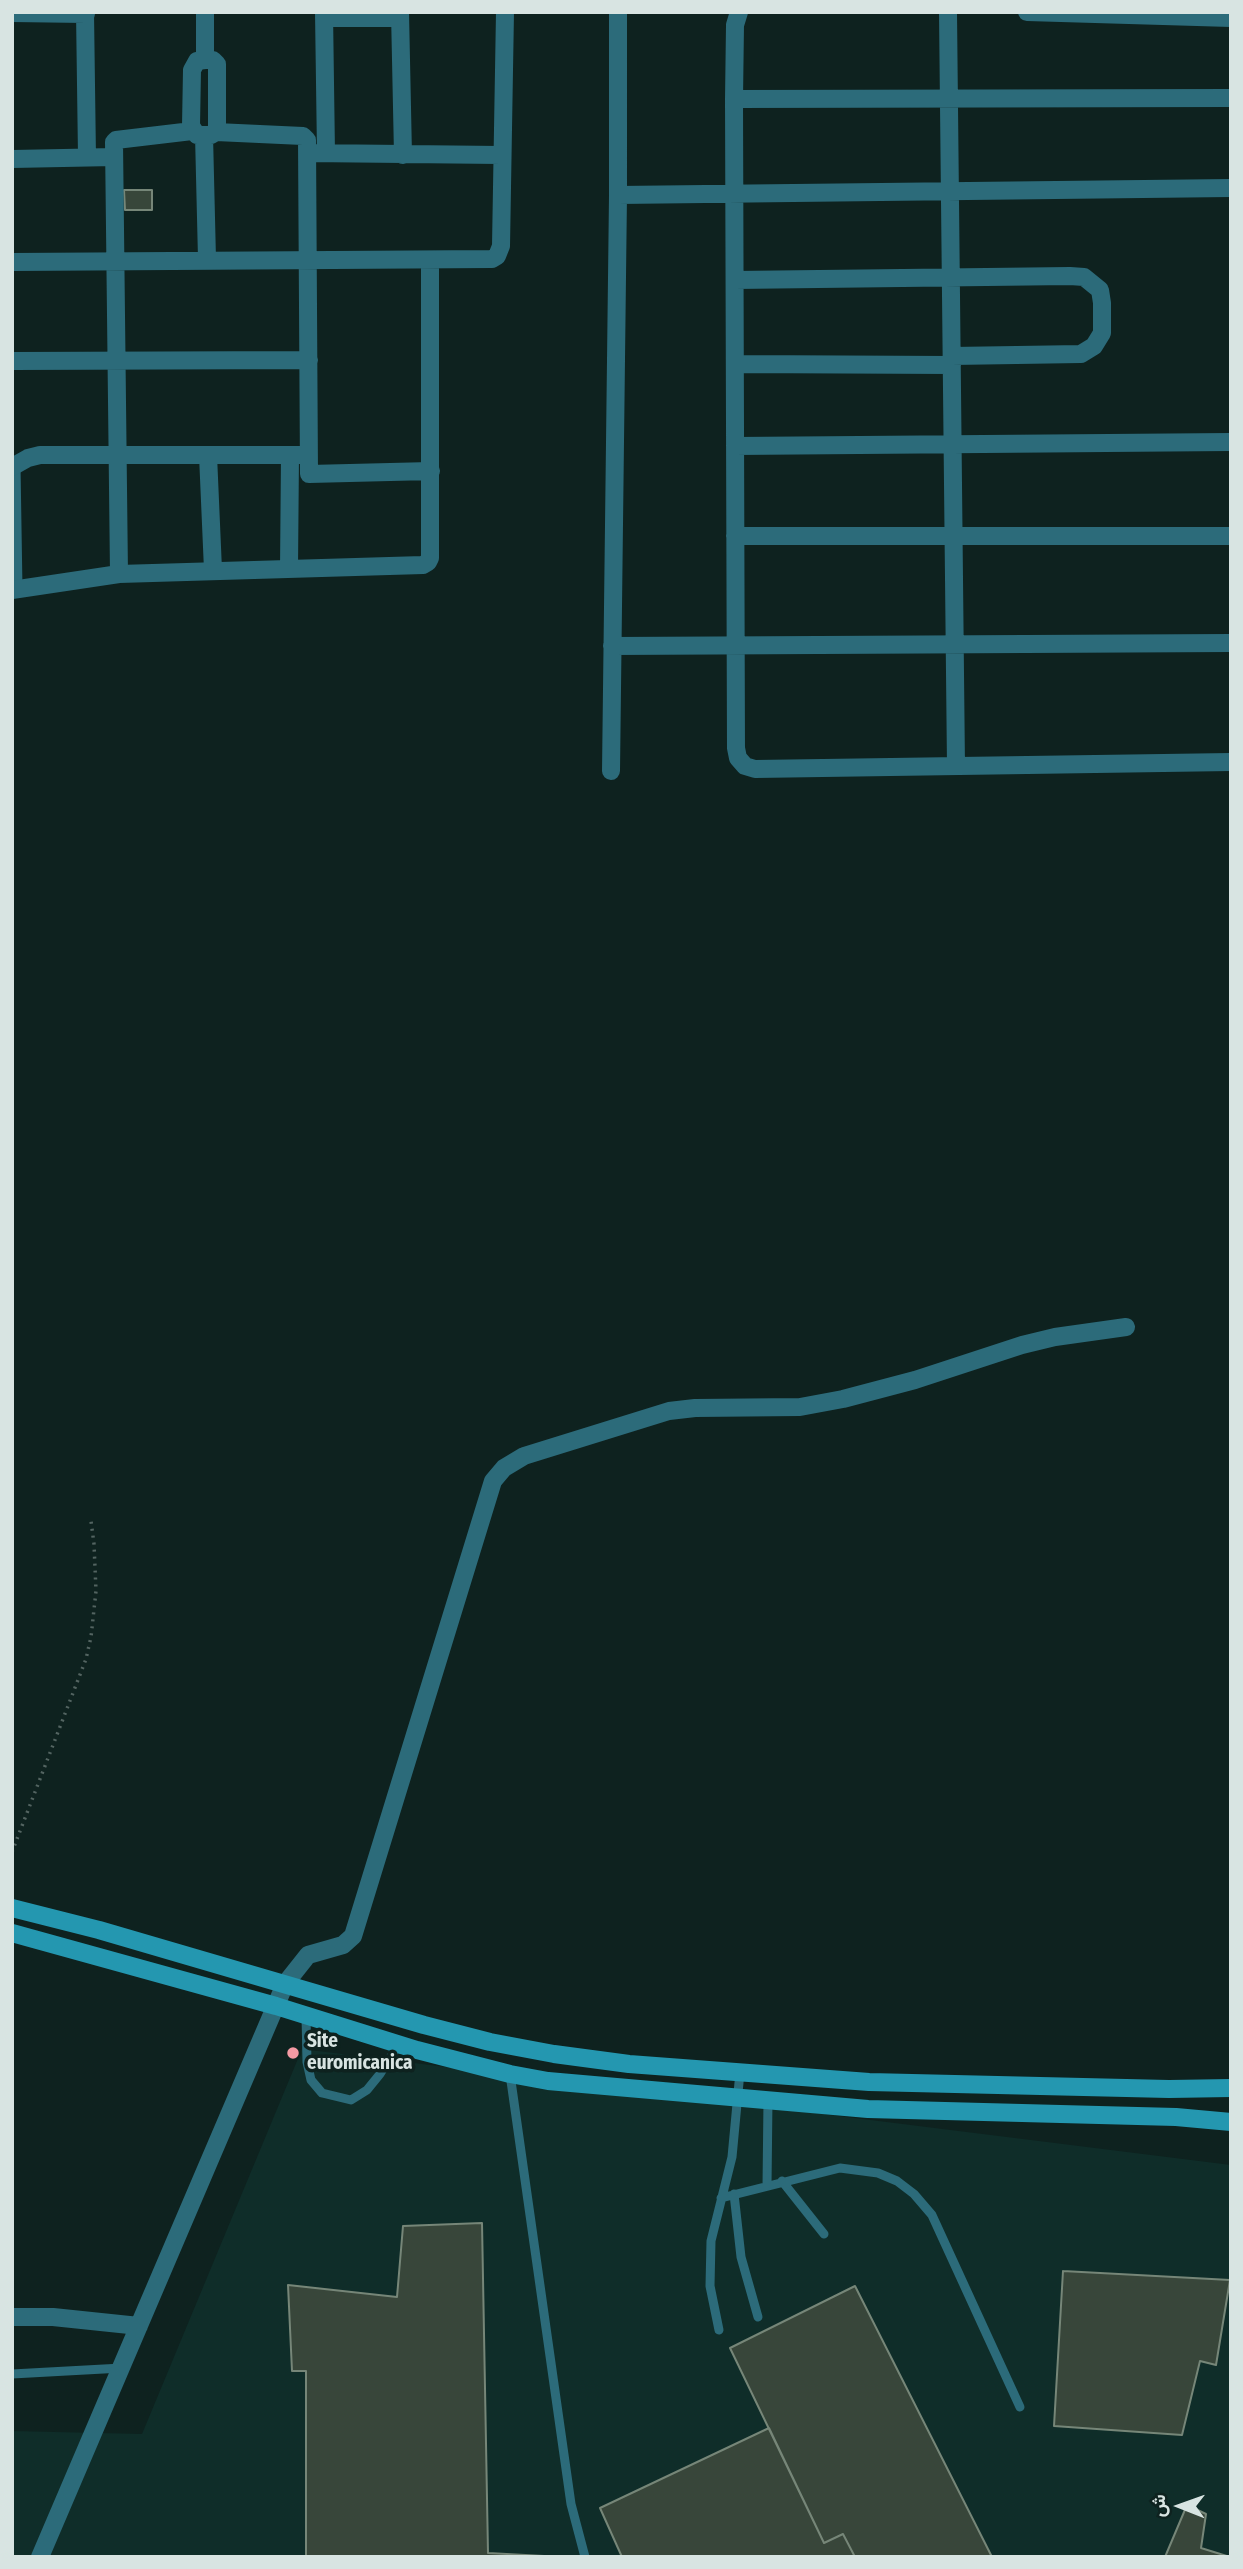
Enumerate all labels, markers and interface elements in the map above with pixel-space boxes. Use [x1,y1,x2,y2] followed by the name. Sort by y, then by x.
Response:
[307,2031,412,2075] place label: Site euromicanica
[285,2045,301,2061] marker: Site euromicanica
[1145,2471,1215,2541] north arrow
[1147,2494,1170,2517] text: ش

